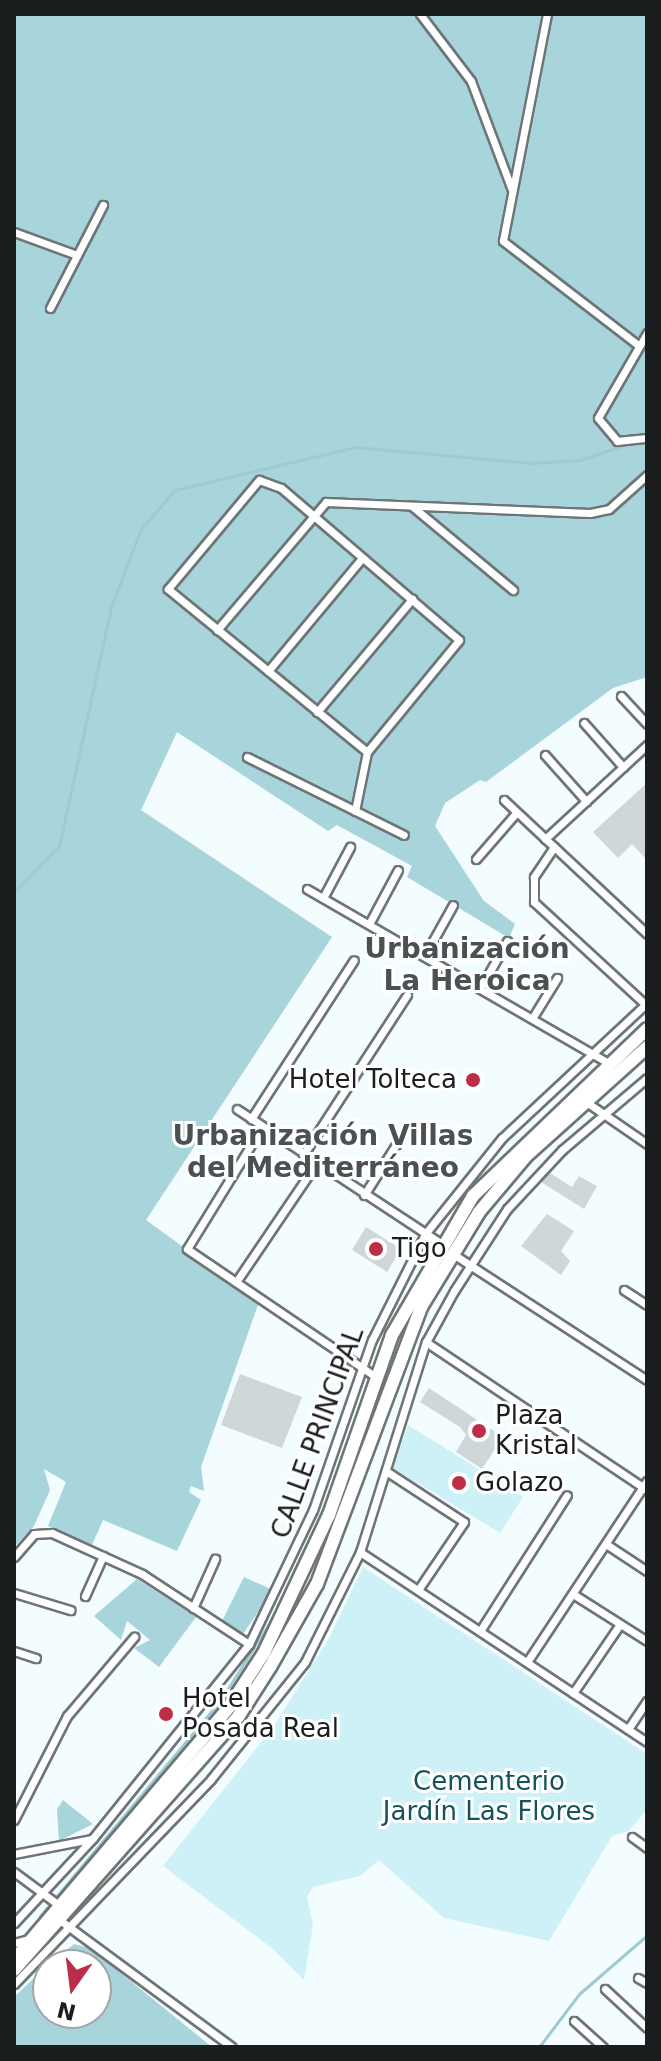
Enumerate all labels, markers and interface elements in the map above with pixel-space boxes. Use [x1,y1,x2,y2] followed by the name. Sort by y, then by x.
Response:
[364,932,570,998] district label: Urbanización La Heroica
[289,1064,457,1096] place label: Hotel Tolteca
[464,1071,482,1089] marker: Hotel Tolteca
[173,1119,473,1185] district label: Urbanización Villas del Mediterráneo
[392,1233,447,1265] place label: Tigo
[367,1240,385,1258] marker: Tigo
[265,1323,371,1543] street label: CALLE PRINCIPAL
[495,1400,577,1462] place label: Plaza Kristal
[470,1422,488,1440] marker: Plaza Kristal
[475,1467,564,1499] place label: Golazo
[450,1474,468,1492] marker: Golazo
[182,1683,339,1744] place label: Hotel Posada Real
[157,1705,175,1723] marker: Hotel Posada Real
[383,1766,595,1828] park label: Cementerio Jardín Las Flores
[32,1949,112,2029] north arrow
[55,1996,79,2025] text: N

